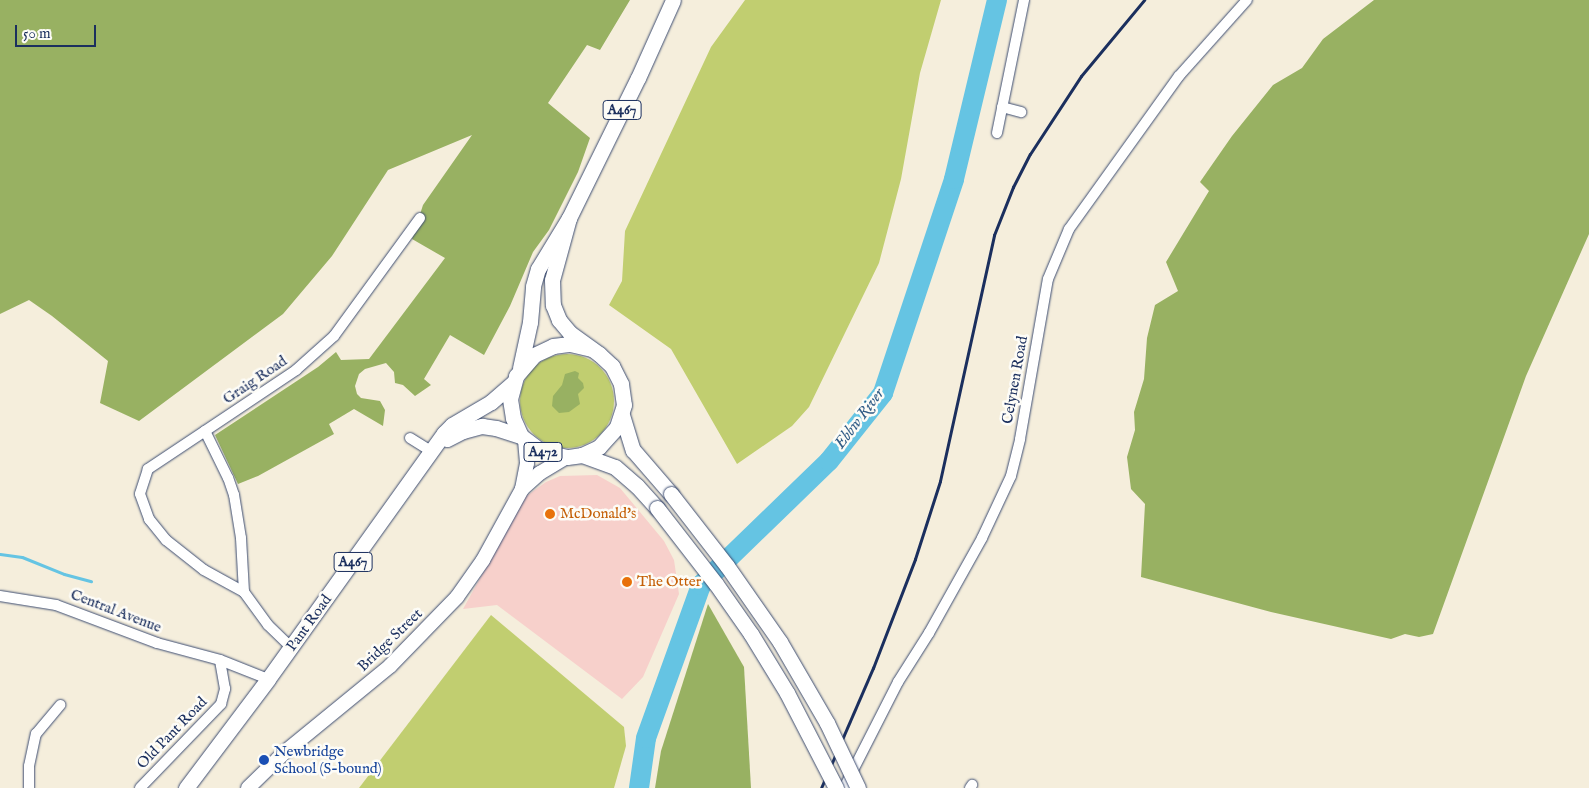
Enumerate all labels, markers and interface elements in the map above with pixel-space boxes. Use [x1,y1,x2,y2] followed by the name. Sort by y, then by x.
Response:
[18,15,99,47] scale bar
[23,24,51,43] text: 50 m
[602,98,642,122] road number: A467
[998,335,1032,425] street label: Celynen Road
[220,352,290,408] street label: Graig Road
[831,385,889,453] water label: Ebbw River
[523,441,563,464] road number: A472
[560,505,636,523] place label: McDonald's
[544,508,556,520] marker: McDonald's
[333,550,373,574] road number: A467
[637,573,701,591] place label: The Otter
[621,576,633,588] marker: The Otter
[68,585,164,637] street label: Central Avenue
[283,591,335,655] street label: Pant Road
[354,605,426,675] street label: Bridge Street
[133,693,211,773] street label: Old Pant Road
[274,742,382,777] place label: Newbridge School (S-bound)
[258,754,270,766] marker: Newbridge School (S-bound)

